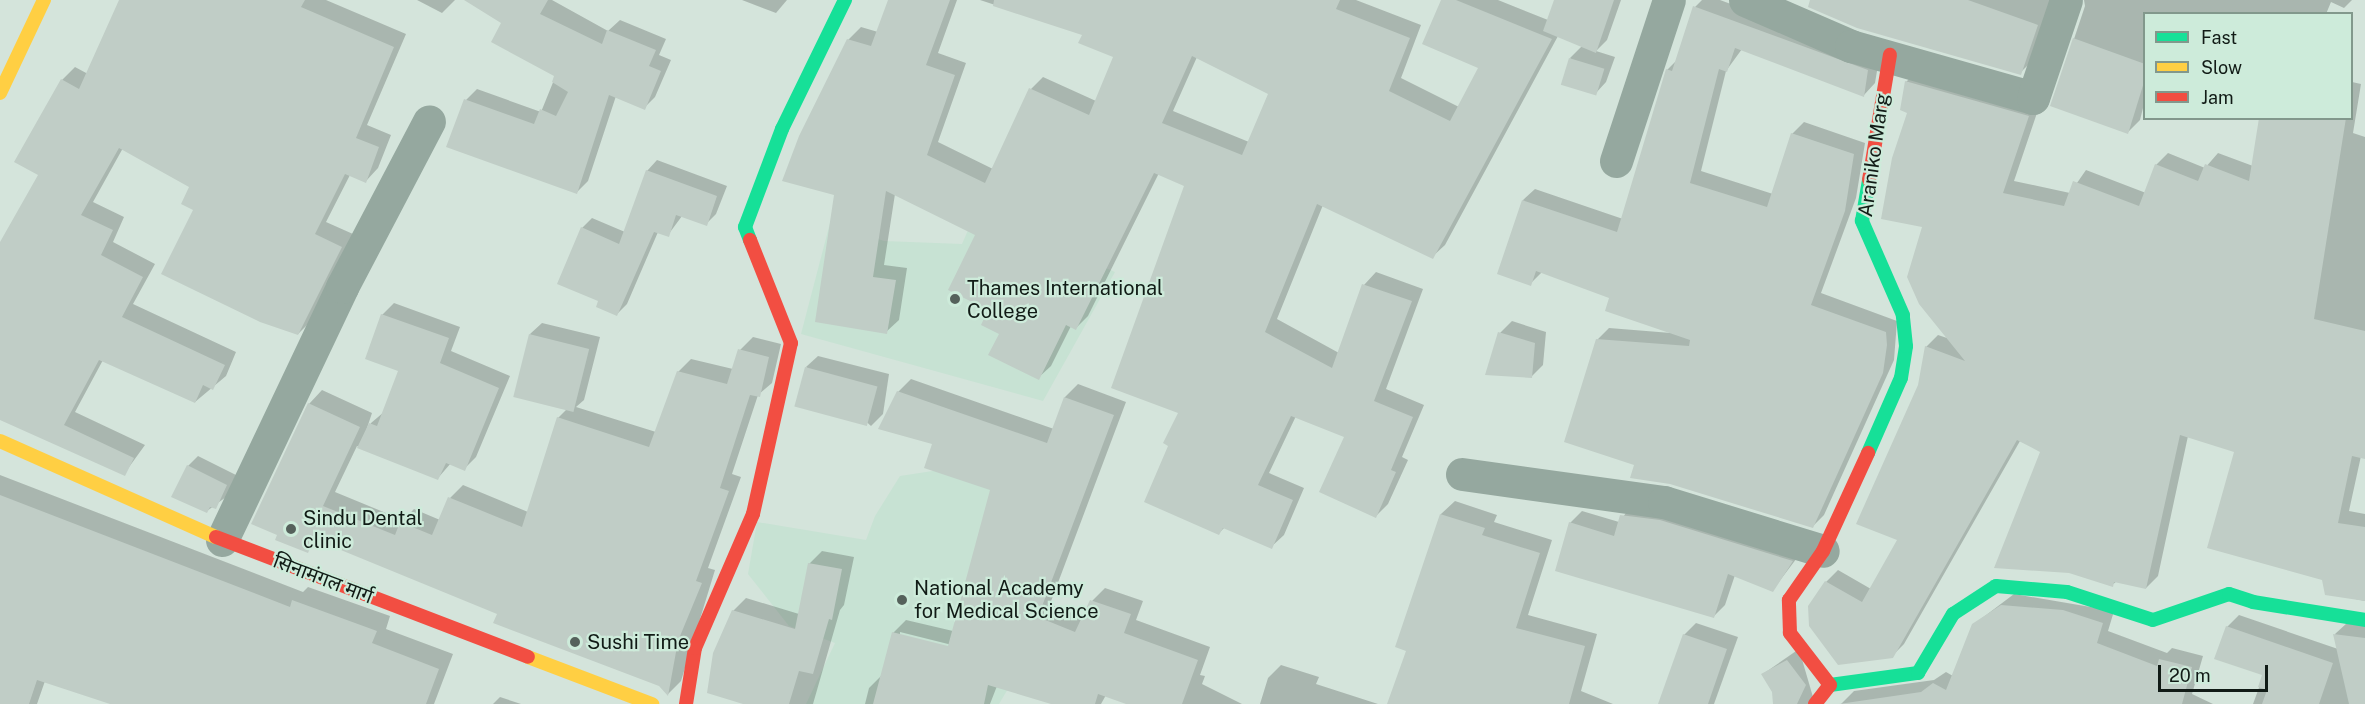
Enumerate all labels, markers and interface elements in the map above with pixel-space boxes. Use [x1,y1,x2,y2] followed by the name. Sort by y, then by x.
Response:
[2143,12,2353,120] legend
[2201,27,2237,48] text: Fast
[2201,57,2242,78] text: Slow
[2201,87,2234,108] text: Jam
[1853,91,1895,219] street label: Araniko Marg
[967,276,1163,323] place label: Thames International College
[948,292,962,306] marker: Thames International College
[303,506,423,553] place label: Sindu Dental clinic
[284,522,298,536] marker: Sindu Dental clinic
[270,549,376,609] street label: सिनामंगल मार्ग
[914,576,1099,623] place label: National Academy for Medical Science
[895,593,909,607] marker: National Academy for Medical Science
[587,630,689,654] place label: Sushi Time
[568,635,582,649] marker: Sushi Time
[2161,653,2270,691] scale bar
[2169,665,2211,686] text: 20 m

